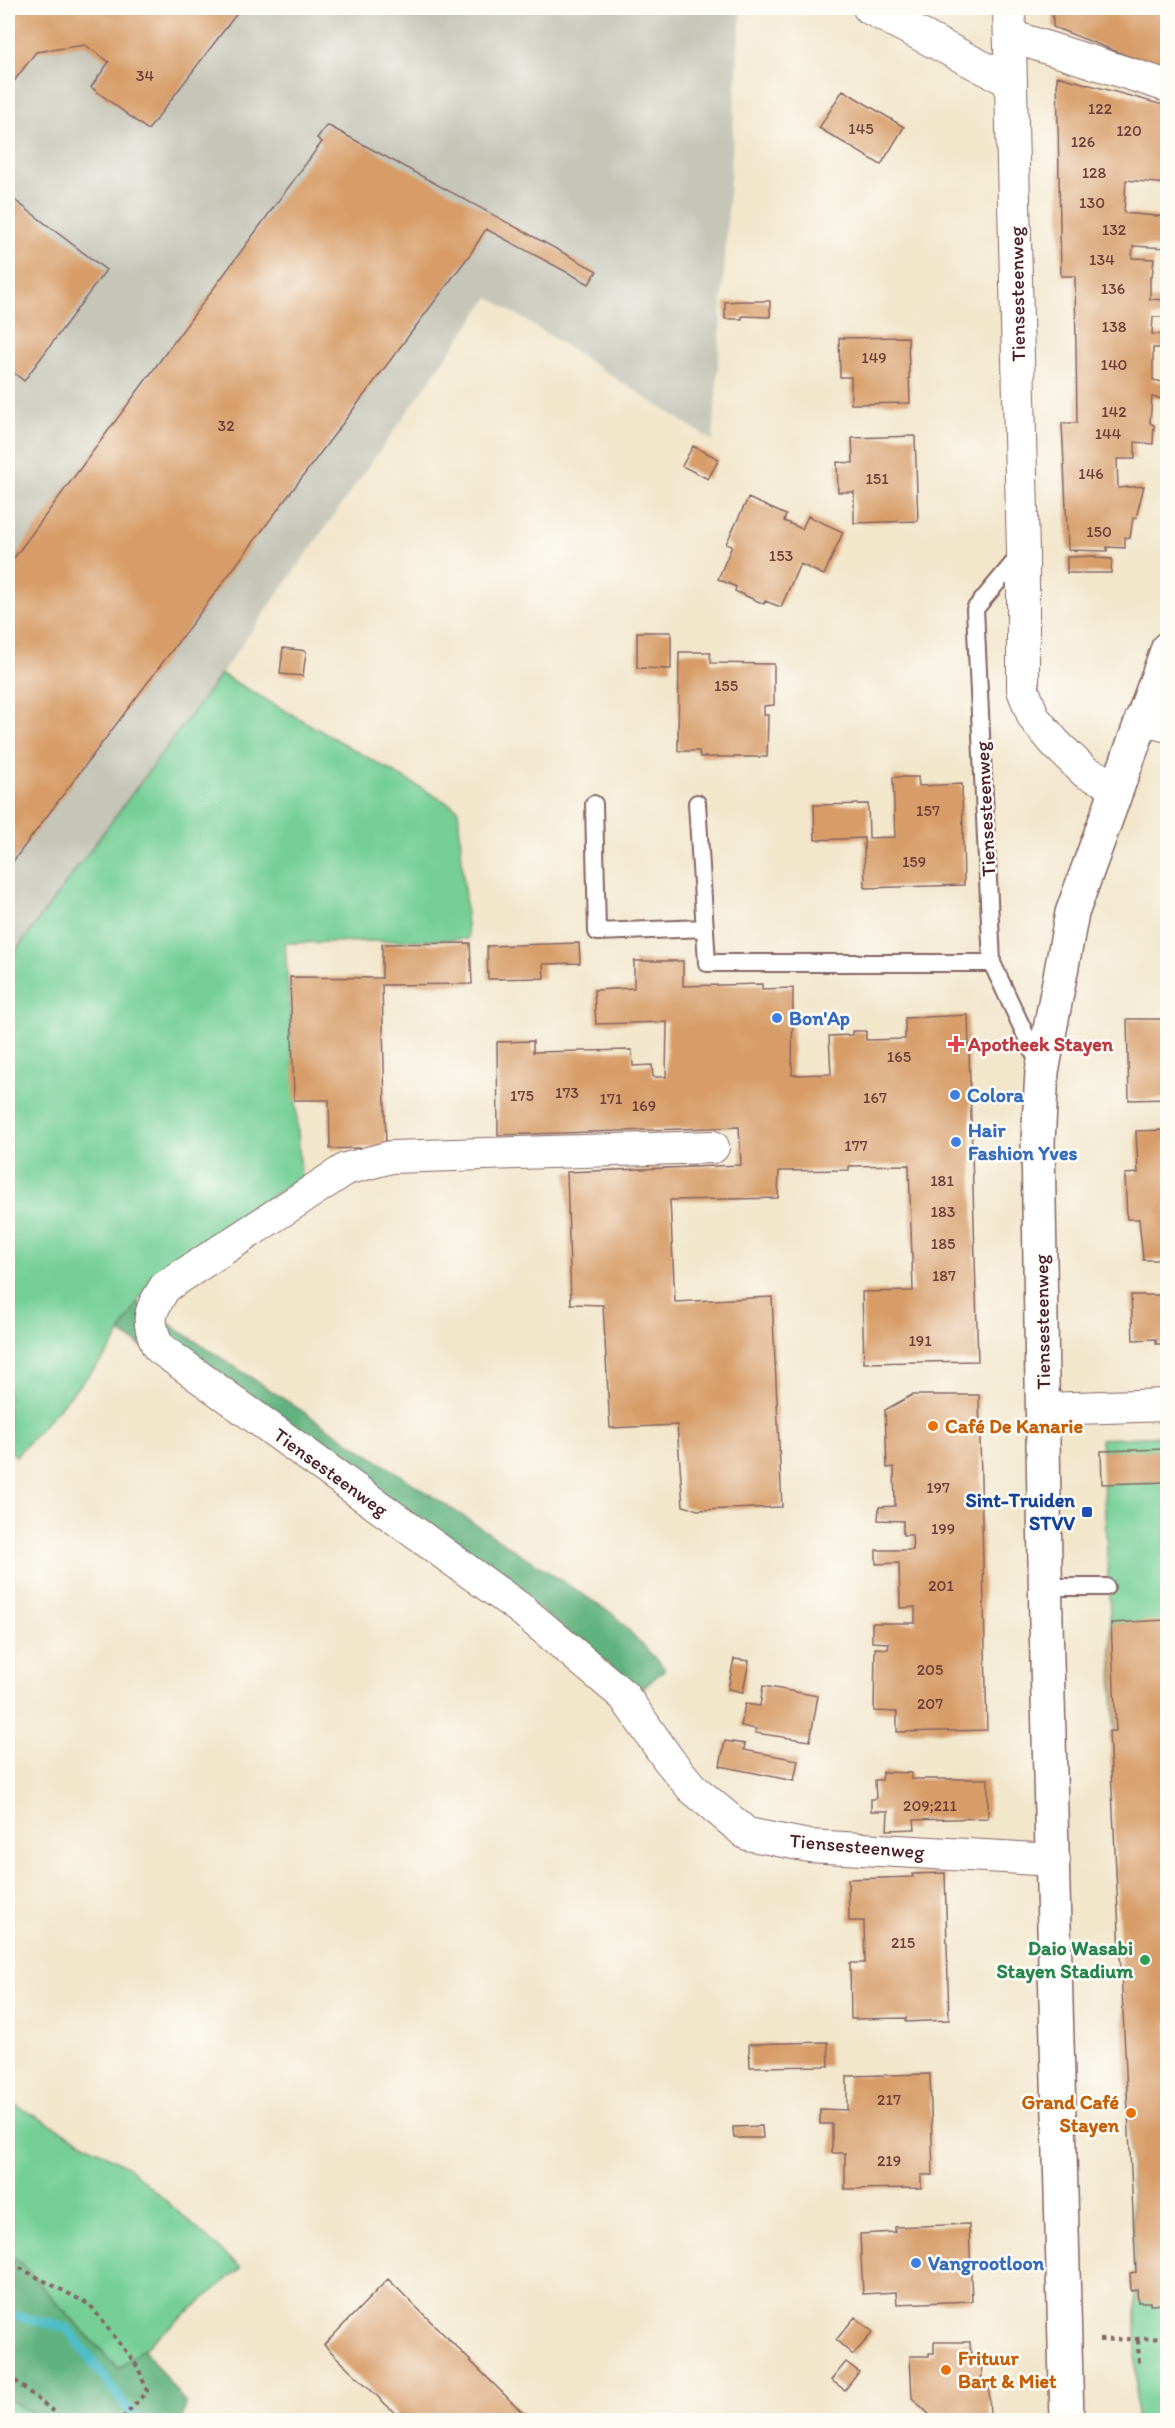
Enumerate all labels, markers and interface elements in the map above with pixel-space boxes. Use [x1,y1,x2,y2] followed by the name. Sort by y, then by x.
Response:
[136,66,155,85] house number: 34
[1088,99,1113,118] house number: 122
[848,119,874,138] house number: 145
[1116,121,1142,140] house number: 120
[1071,132,1095,151] house number: 126
[1082,163,1107,182] house number: 128
[1079,193,1105,212] house number: 130
[1102,220,1127,239] house number: 132
[1004,225,1030,362] street label: Tiensesteenweg
[1089,250,1115,269] house number: 134
[1101,279,1125,298] house number: 136
[1102,317,1127,336] house number: 138
[861,348,887,367] house number: 149
[1101,355,1127,374] house number: 140
[1101,402,1127,421] house number: 142
[217,416,235,435] house number: 32
[1095,424,1122,443] house number: 144
[1078,464,1104,483] house number: 146
[865,469,889,488] house number: 151
[1086,522,1112,541] house number: 150
[769,546,794,565] house number: 153
[714,676,738,695] house number: 155
[969,740,1001,877] street label: Tiensesteenweg
[916,801,940,820] house number: 157
[902,852,926,871] house number: 159
[789,1006,850,1031] place label: Bon'Ap
[770,1011,784,1025] marker: Bon'Ap
[967,1032,1114,1057] place label: Apotheek Stayen
[949,1037,963,1051] marker: Apotheek Stayen
[887,1047,911,1066] house number: 165
[555,1083,579,1102] house number: 173
[967,1083,1024,1107] place label: Colora
[510,1086,534,1105] house number: 175
[863,1088,887,1107] house number: 167
[948,1088,962,1102] marker: Colora
[600,1089,623,1108] house number: 171
[632,1096,656,1115] house number: 169
[968,1118,1077,1165] place label: Hair Fashion Yves
[949,1135,963,1149] marker: Hair Fashion Yves
[844,1136,868,1155] house number: 177
[930,1171,954,1190] house number: 181
[931,1202,956,1221] house number: 183
[931,1234,955,1253] house number: 185
[1029,1253,1055,1390] street label: Tiensesteenweg
[932,1266,956,1285] house number: 187
[908,1331,932,1350] house number: 191
[945,1414,1083,1438] place label: Café De Kanarie
[926,1419,940,1433] marker: Café De Kanarie
[269,1422,393,1522] street label: Tiensesteenweg
[926,1478,950,1497] house number: 197
[966,1488,1075,1535] place label: Sint-Truiden STVV
[1080,1505,1094,1519] marker: Sint-Truiden STVV
[931,1519,955,1538] house number: 199
[928,1576,954,1595] house number: 201
[917,1660,943,1679] house number: 205
[917,1694,943,1713] house number: 207
[903,1796,958,1815] house number: 209;211
[789,1828,926,1864] street label: Tiensesteenweg
[891,1933,915,1952] house number: 215
[996,1936,1133,1984] place label: Daio Wasabi Stayen Stadium
[1138,1953,1152,1967] marker: Daio Wasabi Stayen Stadium
[877,2090,901,2109] house number: 217
[1021,2090,1120,2138] place label: Grand Café Stayen
[1124,2106,1138,2120] marker: Grand Café Stayen
[877,2151,901,2170] house number: 219
[928,2251,1045,2276] place label: Vangrootloon
[909,2256,923,2270] marker: Vangrootloon
[958,2346,1057,2393] place label: Frituur Bart & Miet
[939,2363,953,2377] marker: Frituur Bart & Miet

